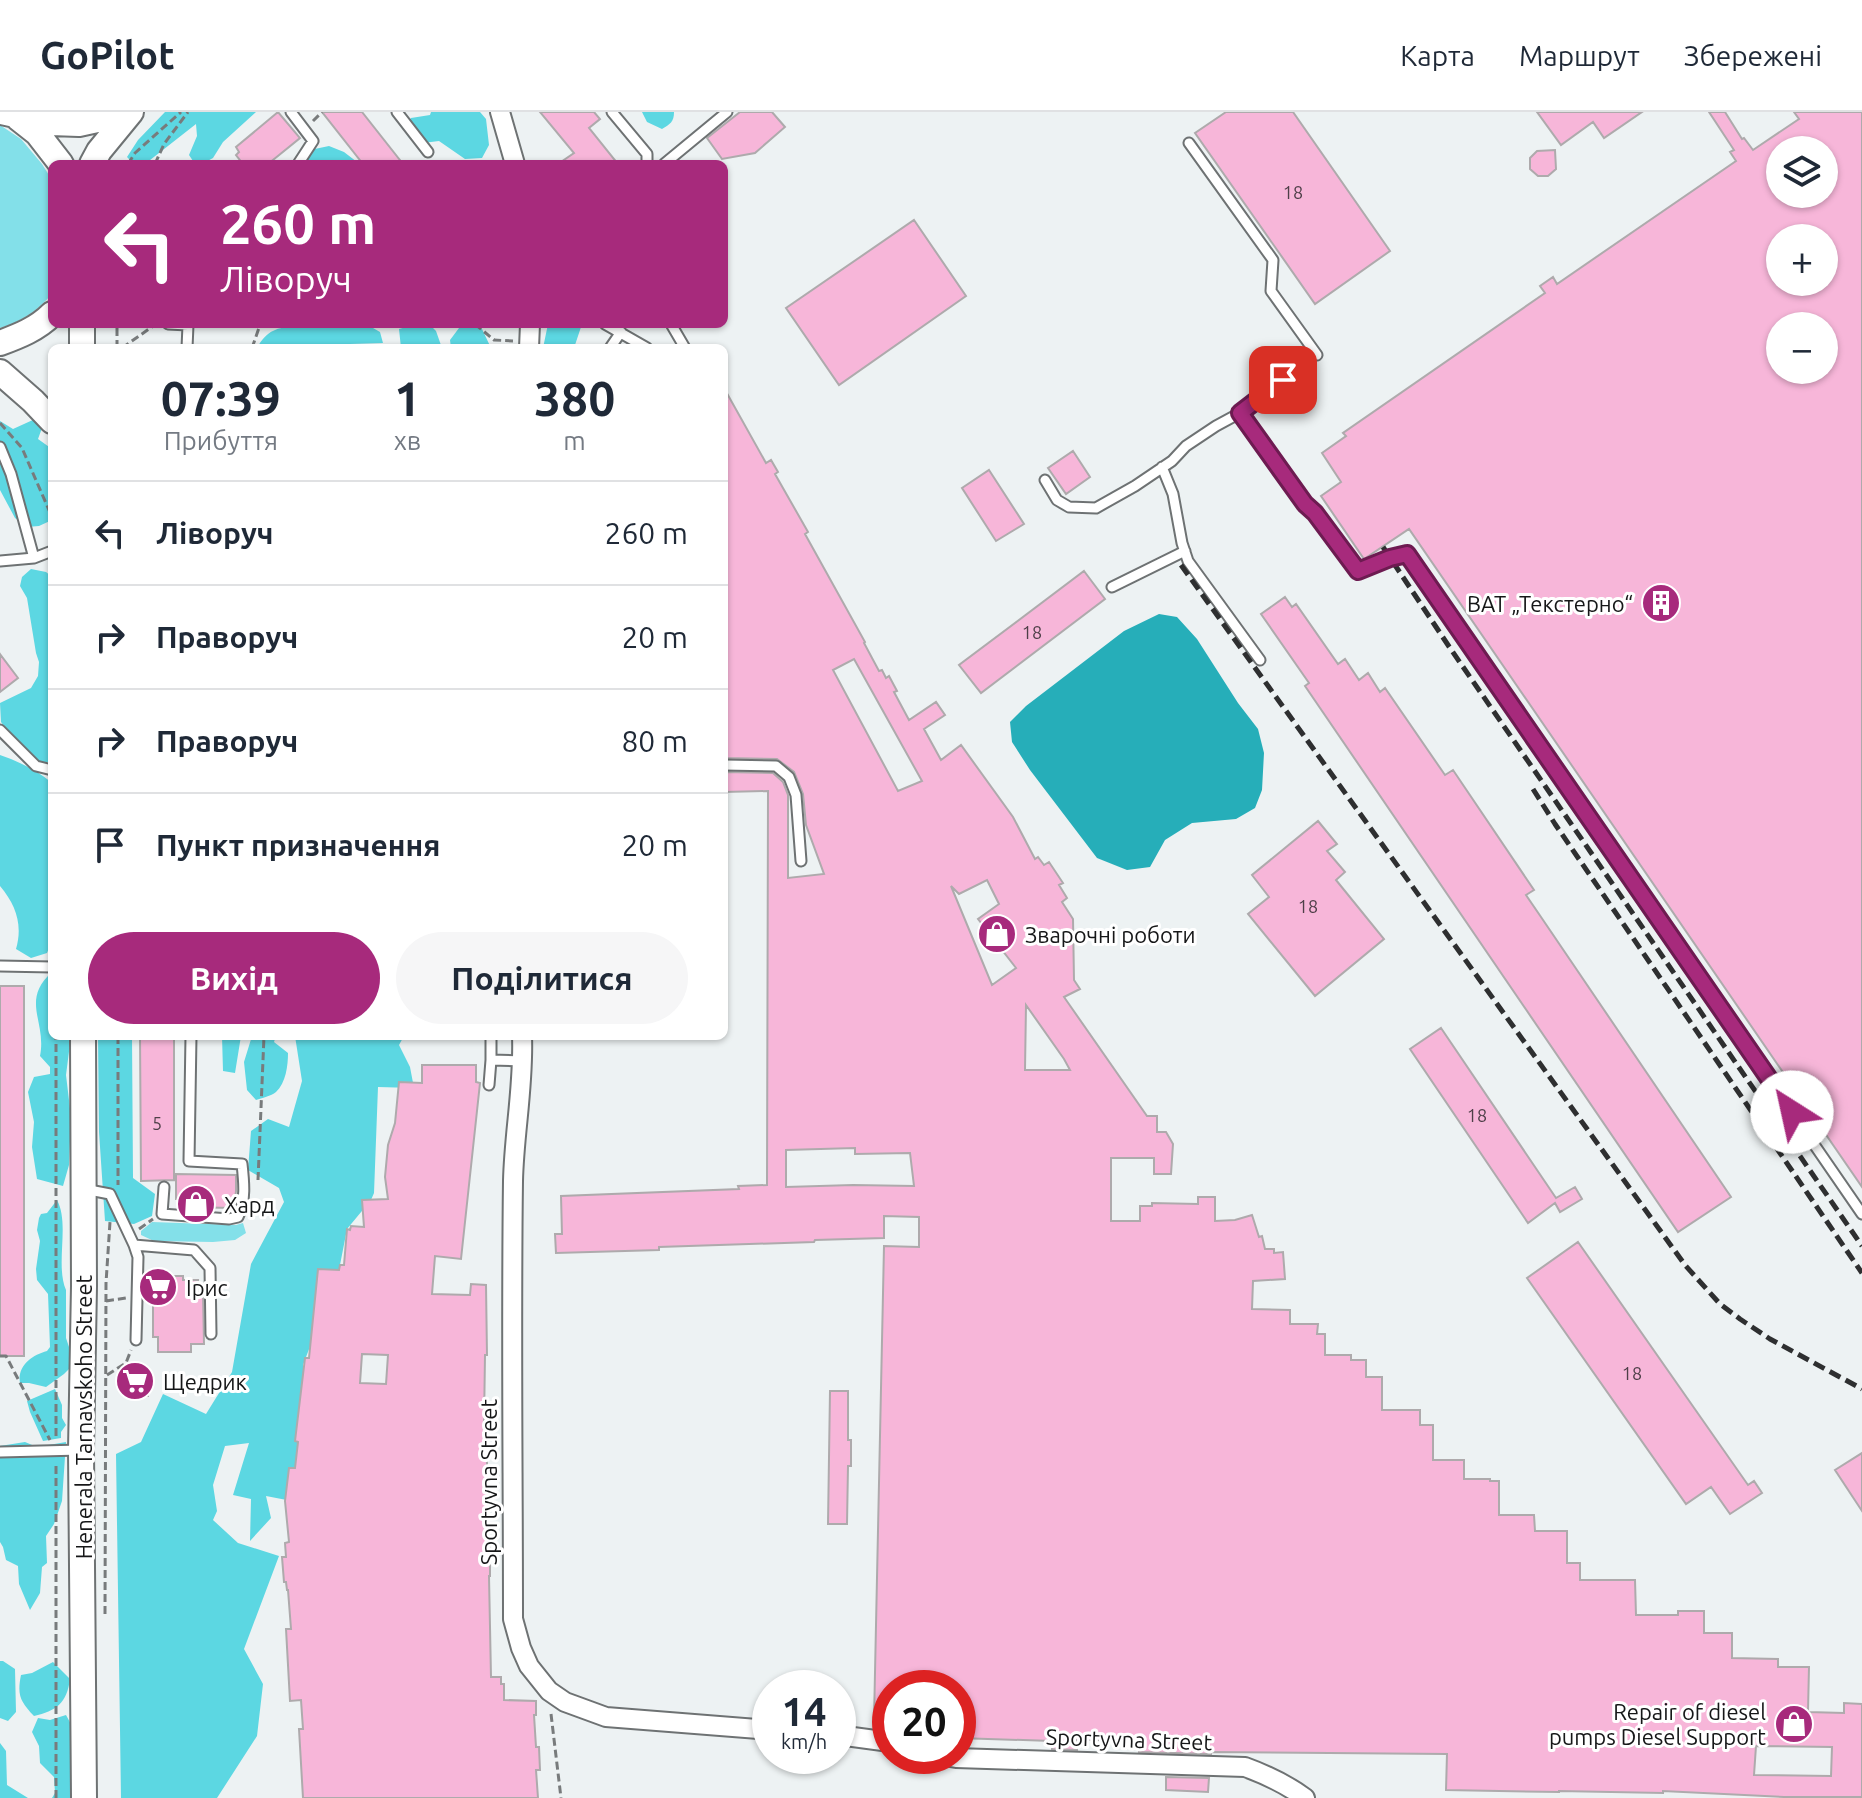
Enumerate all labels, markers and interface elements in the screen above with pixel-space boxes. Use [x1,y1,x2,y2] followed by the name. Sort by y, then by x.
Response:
[40,34,175,76] text: GoPilot
[1400,40,1475,71] text: Карта
[1519,40,1640,71] text: Маршрут
[1684,40,1822,71] text: Збережені
[1766,136,1838,384] map controls
[1766,136,1838,208] button: layers
[1283,182,1303,202] house number: 18
[88,192,192,296] icon: left
[220,192,376,255] text: 260 m
[1766,224,1838,296] button: +
[220,258,352,299] text: Ліворуч
[1766,312,1838,384] button: −
[1249,346,1317,414] pin
[1261,358,1305,402] icon: arrive
[161,371,281,425] text: 07:39
[394,371,421,425] text: 1
[534,371,615,425] text: 380
[164,426,278,455] text: Прибуття
[394,426,421,455] text: хв
[563,426,586,455] text: m
[88,511,132,555] icon: left
[156,516,274,550] text: Ліворуч
[604,516,688,550] text: 260 m
[1640,582,1682,624] building icon: ВАТ „Текстерно“
[1467,591,1633,616] place label: ВАТ „Текстерно“
[88,615,132,659] icon: right
[156,620,298,654] text: Праворуч
[621,620,688,654] text: 20 m
[1022,622,1042,642] house number: 18
[88,719,132,763] icon: right
[156,724,298,758] text: Праворуч
[621,724,688,758] text: 80 m
[88,823,132,867] icon: arrive
[156,828,440,862] text: Пункт призначення
[621,828,688,862] text: 20 m
[1298,896,1318,916] house number: 18
[976,913,1018,955] shop icon: Зварочні роботи
[1025,922,1196,947] place label: Зварочні роботи
[88,932,380,1024] button: Вихід
[396,932,688,1024] button: Поділитися
[1750,1070,1834,1154] position arrow
[1467,1105,1487,1125] house number: 18
[152,1113,162,1133] house number: 5
[175,1183,217,1225] shop icon: Хард
[224,1192,275,1217] place label: Хард
[137,1266,179,1308] supermarket icon: Ірис
[71,1274,96,1559] street label: Henerala Tarnavskoho Street
[186,1275,228,1300] place label: Ірис
[114,1360,156,1402] supermarket icon: Щедрик
[1622,1363,1642,1383] house number: 18
[163,1369,247,1394] place label: Щедрик
[476,1398,501,1565] street label: Sportyvna Street
[872,1670,976,1774] speed limit sign: 20
[781,1689,827,1734] text: 14
[1549,1699,1766,1749] place label: Repair of diesel pumps Diesel Support
[1773,1703,1815,1745] shop icon: Repair of diesel pumps Diesel Support
[1045,1724,1213,1754] street label: Sportyvna Street
[781,1730,827,1753] text: km/h

